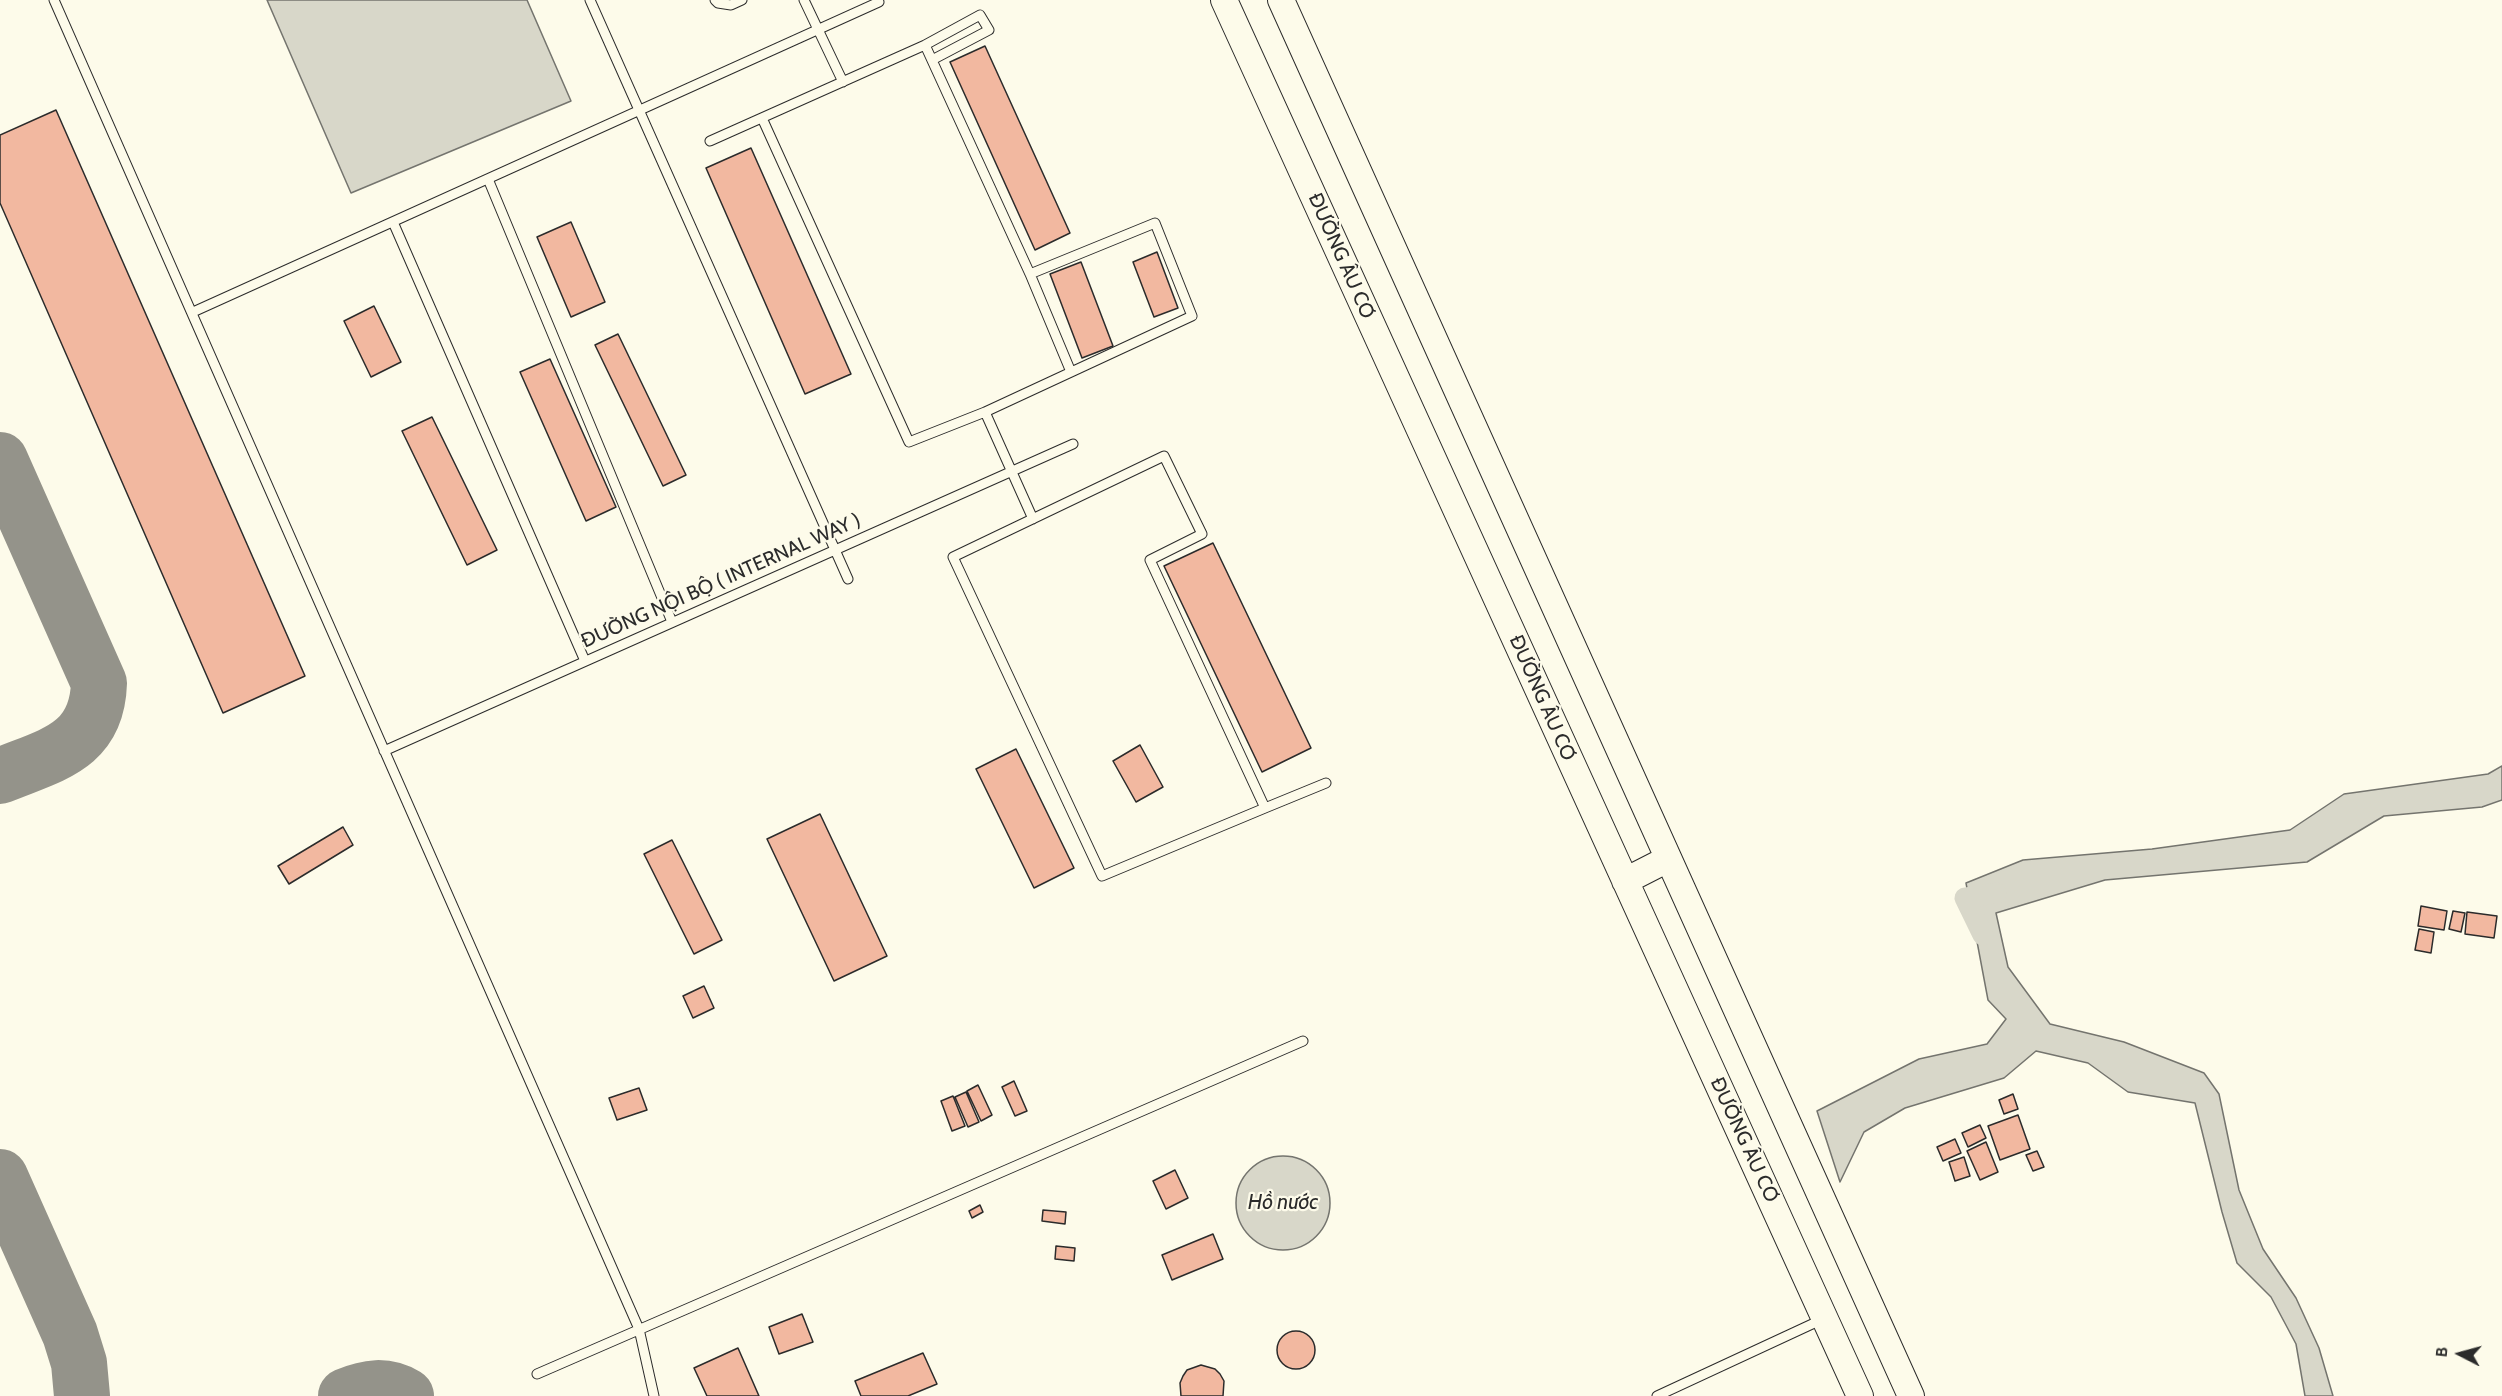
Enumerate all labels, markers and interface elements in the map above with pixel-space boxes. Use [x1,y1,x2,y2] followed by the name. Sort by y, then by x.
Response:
[1303,190,1379,322] street label: ĐƯỜNG ÂU CƠ
[578,508,864,654] street label: ĐƯỜNG NỘI BỘ ( INTERNAL WAY )
[1504,632,1580,764] street label: ĐƯỜNG ÂU CƠ
[1705,1074,1783,1206] street label: ĐƯỜNG ÂU CƠ
[1248,1190,1318,1216] water label: Hồ nước
[2430,1324,2490,1384] north arrow
[2432,1346,2452,1358] text: B

